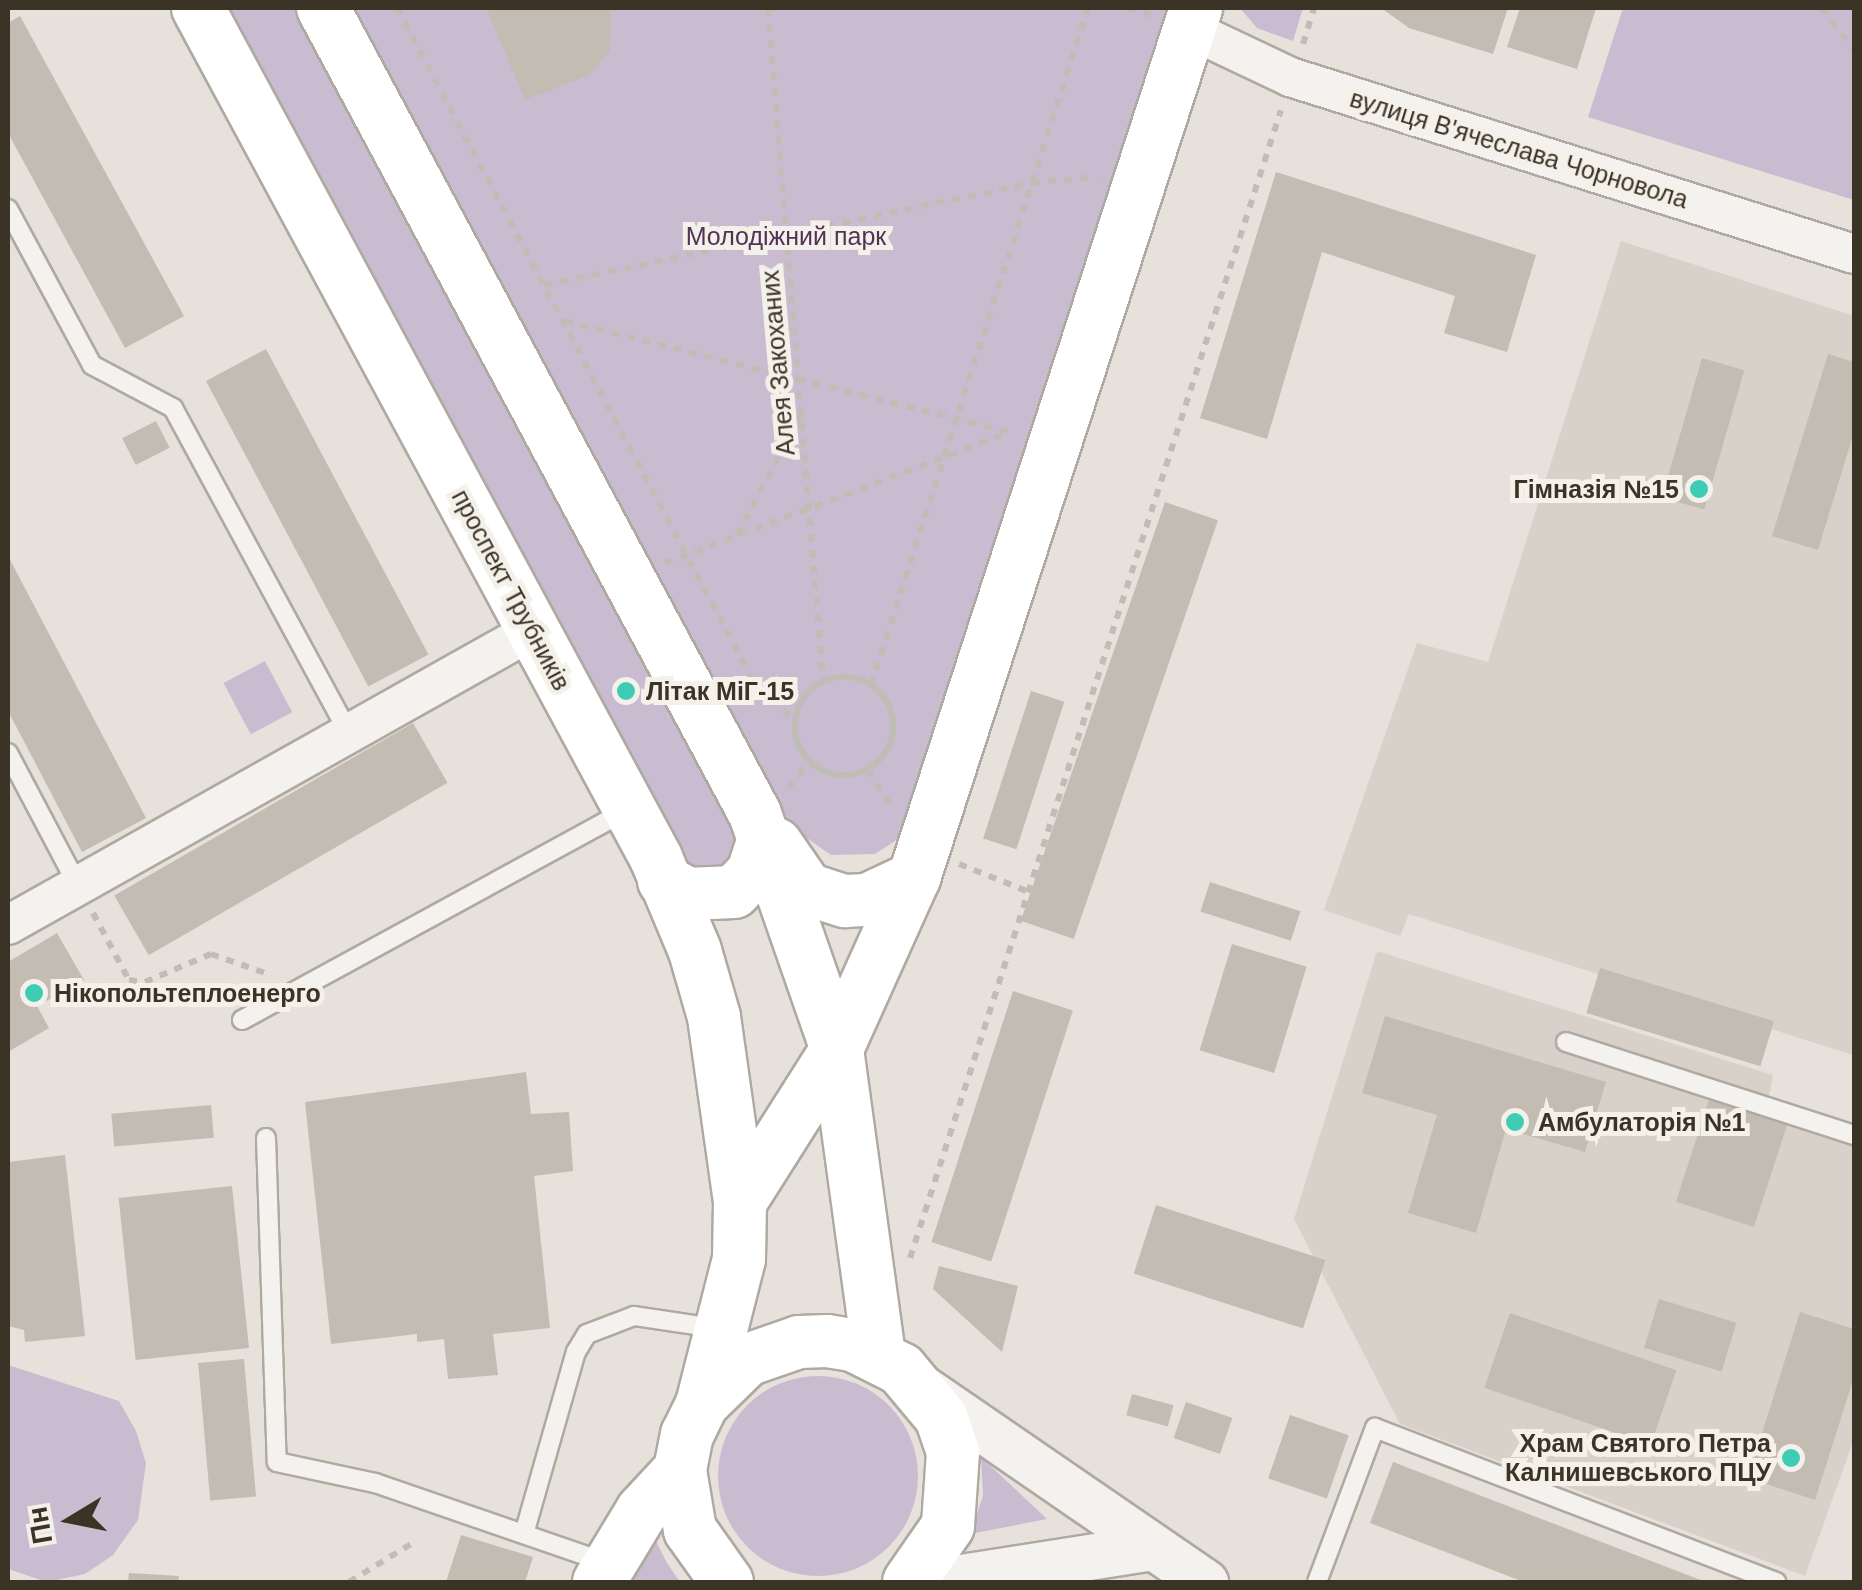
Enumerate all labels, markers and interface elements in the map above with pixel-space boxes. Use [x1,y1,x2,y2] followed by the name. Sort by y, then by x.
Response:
[1346,83,1692,215] street label: вулиця В'ячеслава Чорновола
[686,221,886,251] park label: Молодіжний парк
[755,269,801,457] street label: Алея Закоханих
[1513,474,1679,504] place label: Гімназія №15
[1688,478,1710,500] marker: Гімназія №15
[445,484,577,696] street label: проспект Трубників
[646,676,794,706] place label: Літак МіГ-15
[615,680,637,702] marker: Літак МіГ-15
[54,978,321,1008] place label: Нікопольтеплоенерго
[23,982,45,1004] marker: Нікопольтеплоенерго
[1538,1107,1745,1137] place label: Амбулаторія №1
[1502,1109,1528,1135] marker: Амбулаторія №1
[1505,1429,1771,1488] place label: Храм Святого Петра Калнишевського ПЦУ
[1780,1447,1802,1469] marker: Храм Святого Петра Калнишевського ПЦУ
[20,1470,120,1570] north arrow
[21,1504,58,1546] text: Пн

